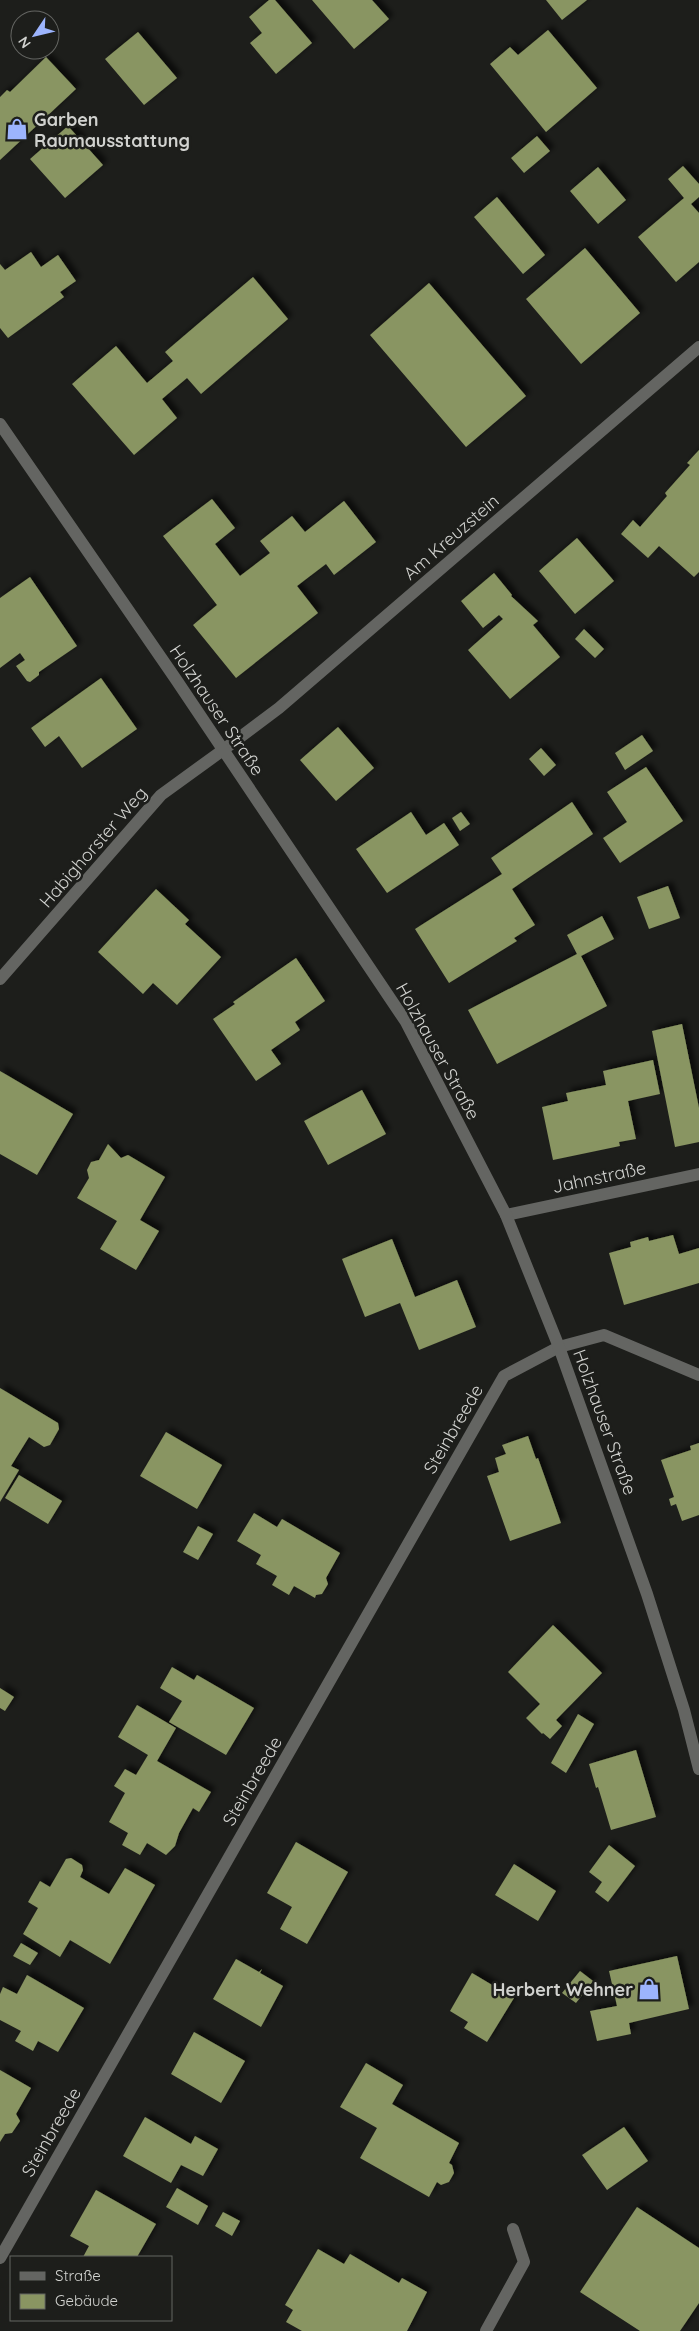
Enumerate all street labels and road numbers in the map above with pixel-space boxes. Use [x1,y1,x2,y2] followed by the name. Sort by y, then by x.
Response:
[398,489,504,585] street label: Am Kreuzstein
[165,640,269,780] street label: Holzhauser Straße
[34,782,152,912] street label: Habighorster Weg
[391,978,485,1124] street label: Holzhauser Straße
[550,1156,648,1198] street label: Jahnstraße
[568,1346,642,1498] street label: Holzhauser Straße
[418,1380,488,1478] street label: Steinbreede
[217,1732,287,1830] street label: Steinbreede
[16,2083,86,2181] street label: Steinbreede

